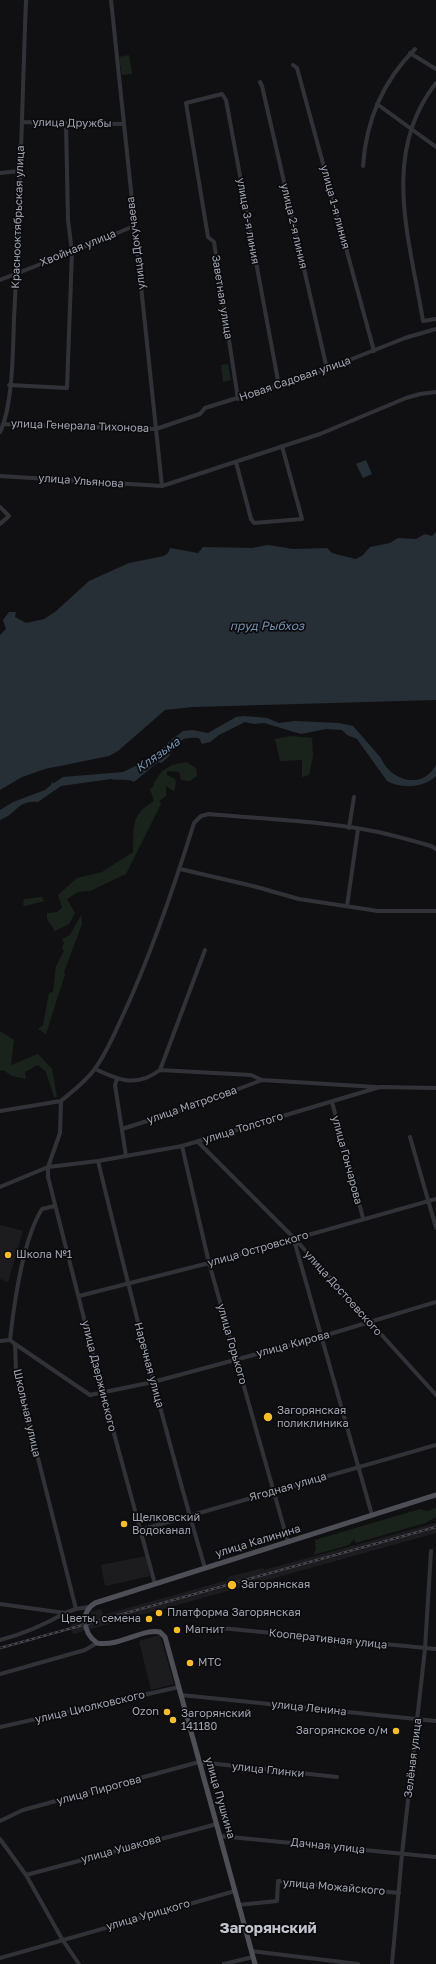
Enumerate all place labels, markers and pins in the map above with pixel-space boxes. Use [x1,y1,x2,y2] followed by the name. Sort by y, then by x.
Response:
[16,1248,72,1262] place label: Школа №1
[3,1250,13,1260] marker: Школа №1
[277,1404,349,1430] place label: Загорянская поликлиника
[262,1411,274,1423] marker: Загорянская поликлиника
[132,1511,200,1537] place label: Щелковский Водоканал
[119,1519,129,1529] marker: Щелковский Водоканал
[241,1578,310,1592] place label: Загорянская
[226,1579,238,1591] marker: Загорянская
[167,1606,301,1620] place label: Платформа Загорянская
[154,1608,164,1618] marker: Платформа Загорянская
[61,1612,141,1626] place label: Цветы, семена
[144,1614,154,1624] marker: Цветы, семена
[185,1623,225,1637] place label: Магнит
[172,1625,182,1635] marker: Магнит
[198,1656,222,1670] place label: МТС
[185,1658,195,1668] marker: МТС
[132,1705,159,1719] place label: Ozon
[162,1707,172,1717] marker: Ozon
[181,1707,251,1733] place label: Загорянский 141180
[168,1715,178,1725] marker: Загорянский 141180
[296,1724,388,1738] place label: Загорянское о/м
[391,1726,401,1736] marker: Загорянское о/м

